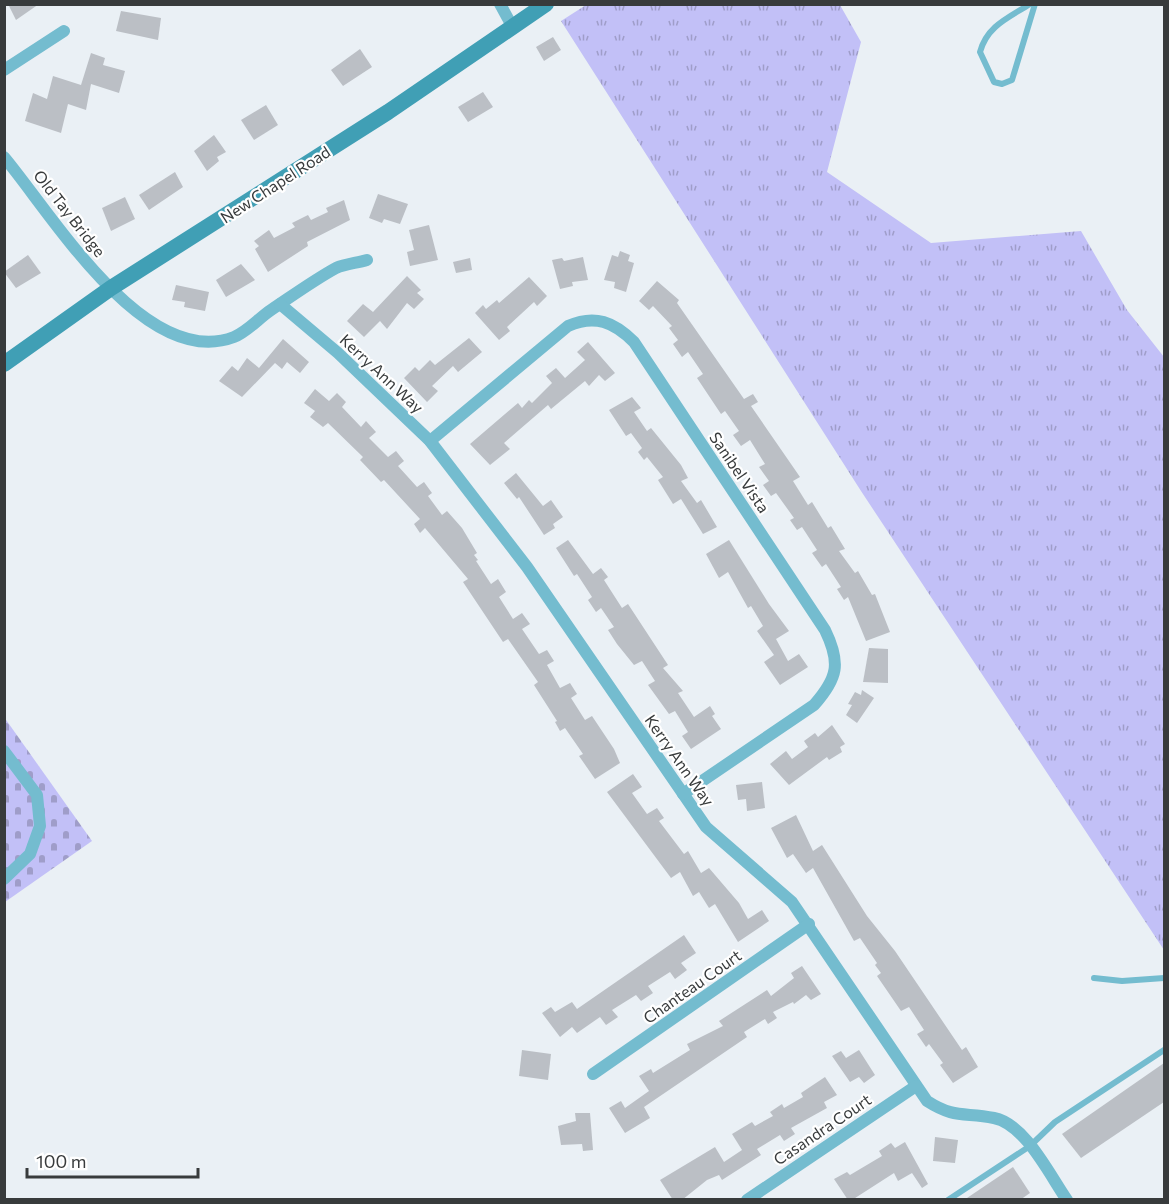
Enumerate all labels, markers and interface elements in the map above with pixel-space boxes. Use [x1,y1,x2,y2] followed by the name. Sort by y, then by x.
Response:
[217,141,333,227] street label: New Chapel Road
[30,166,110,260] street label: Old Tay Bridge
[336,330,428,416] street label: Kerry Ann Way
[706,428,774,516] street label: Sanibel Vista
[641,711,719,809] street label: Kerry Ann Way
[639,945,745,1027] street label: Chanteau Court
[770,1089,875,1169] street label: Casandra Court
[27,1141,198,1179] scale bar
[36,1150,86,1172] text: 100 m

